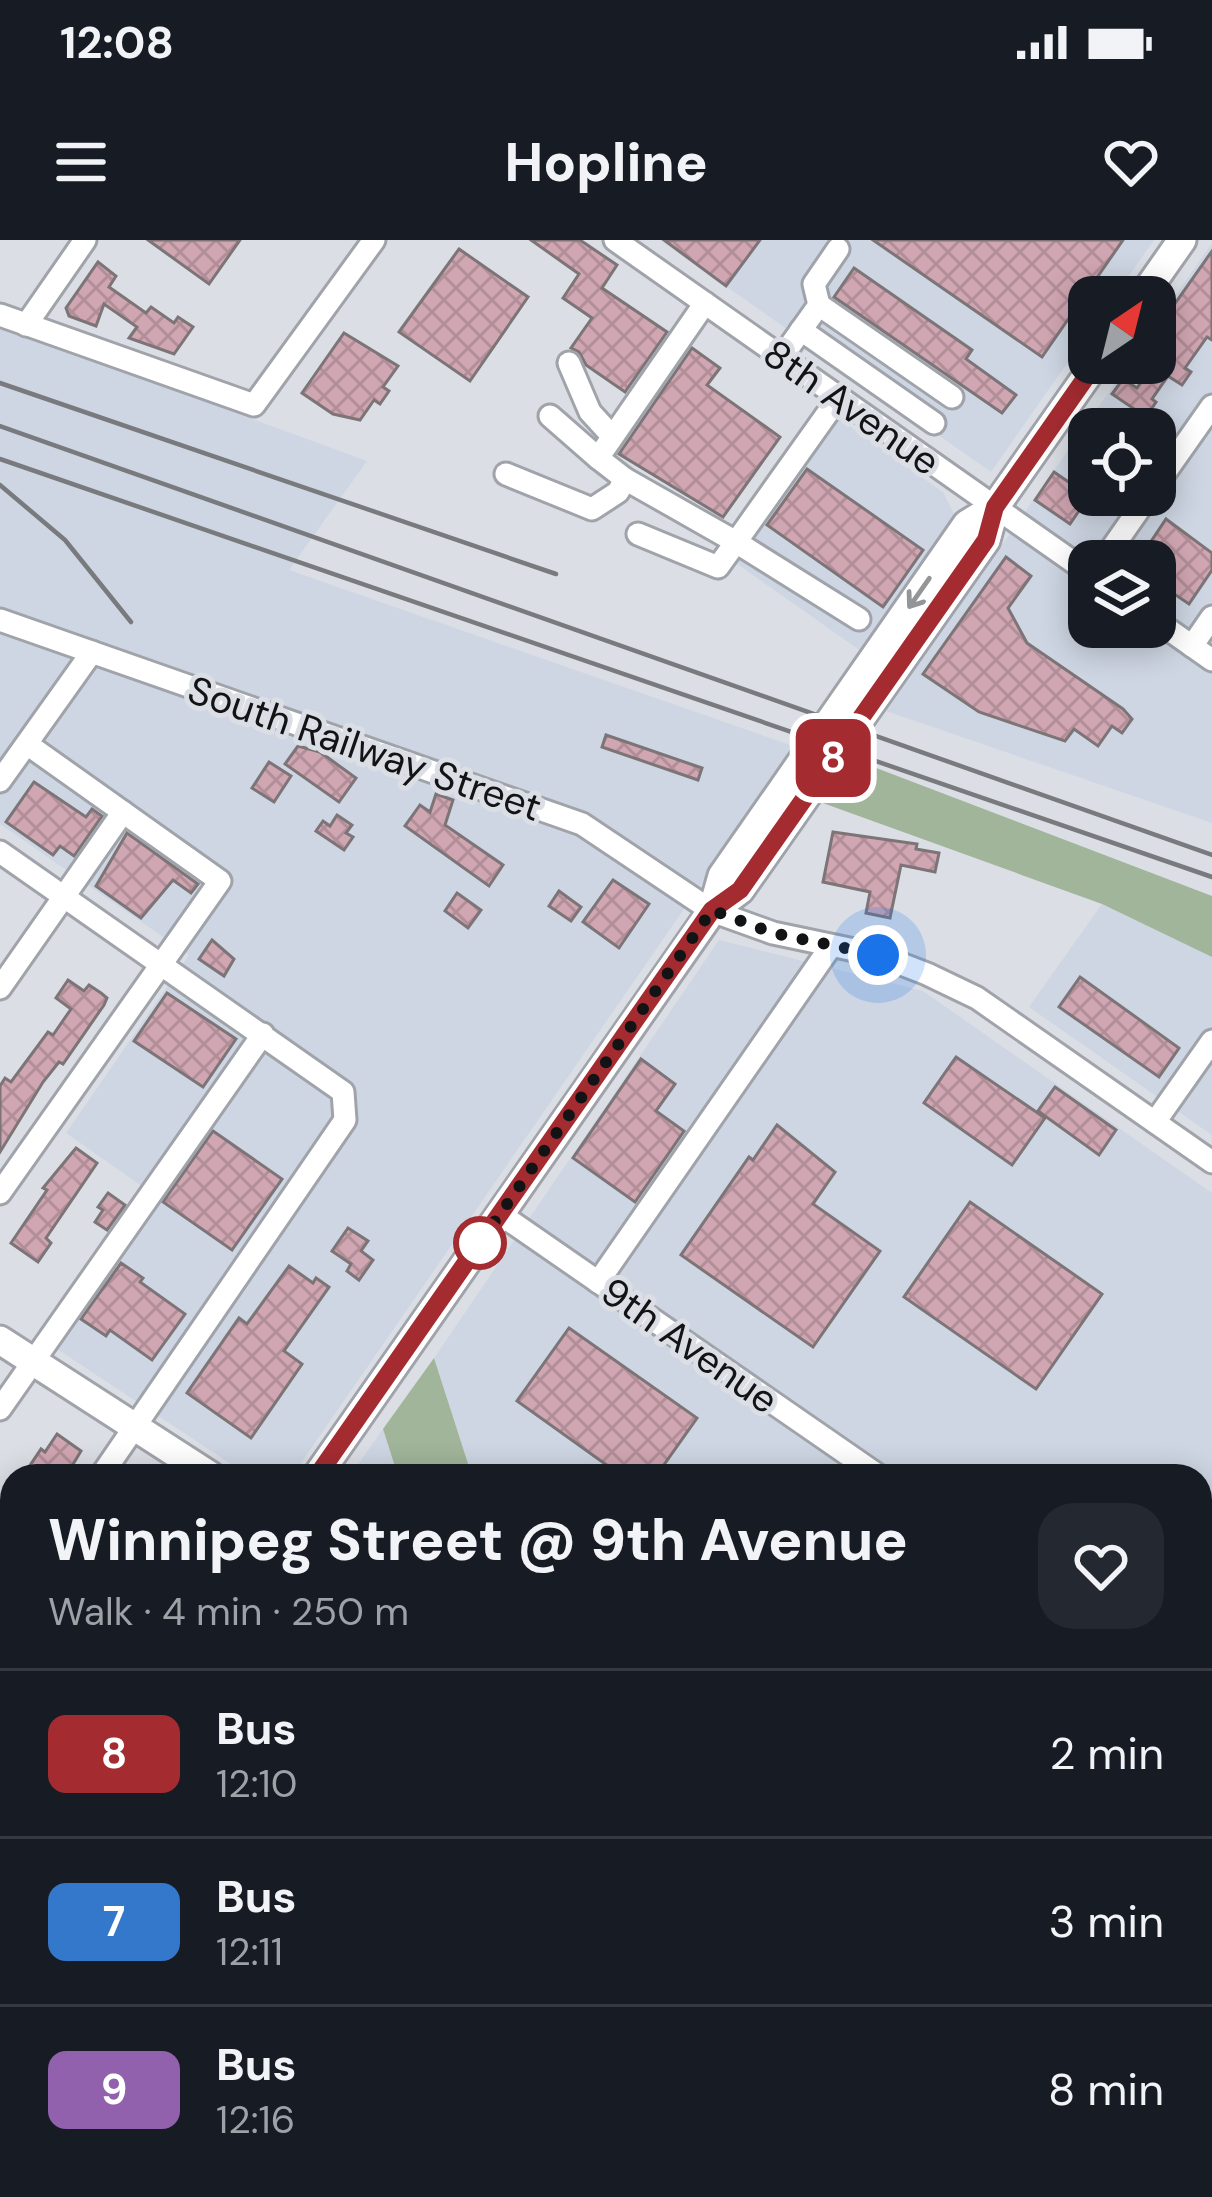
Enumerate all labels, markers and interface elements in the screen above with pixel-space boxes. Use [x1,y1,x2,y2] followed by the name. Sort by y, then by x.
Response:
[60,13,174,72] text: 12:08
[504,127,708,198] text: Hopline
[48,129,114,195] icon: menu
[1098,129,1164,195] icon: heart
[1068,276,1176,384] north arrow
[1068,276,1176,648] map controls
[753,328,950,487] street label: 8th Avenue
[1068,408,1176,516] button: locate
[1068,540,1176,648] button: layers
[907,576,932,610] one-way arrow
[181,664,548,833] street label: South Railway Street
[794,719,872,797] line badge: 8
[820,730,846,785] text: 8
[848,925,908,985] your location
[455,1218,505,1268] unlabelled marker
[591,1266,788,1425] street label: 9th Avenue
[48,1503,908,1578] text: Winnipeg Street @ 9th Avenue
[1038,1503,1164,1629] button: heart
[48,1586,409,1637] text: Walk · 4 min · 250 m
[216,1699,296,1758] text: Bus
[1049,1724,1164,1783] text: 2 min
[101,1726,127,1781] text: 8
[216,1758,297,1809] text: 12:10
[216,1867,296,1926] text: Bus
[1049,1892,1164,1951] text: 3 min
[103,1894,125,1949] text: 7
[216,1926,283,1977] text: 12:11
[216,2035,296,2094] text: Bus
[1048,2060,1164,2119] text: 8 min
[101,2062,127,2117] text: 9
[216,2094,295,2145] text: 12:16

